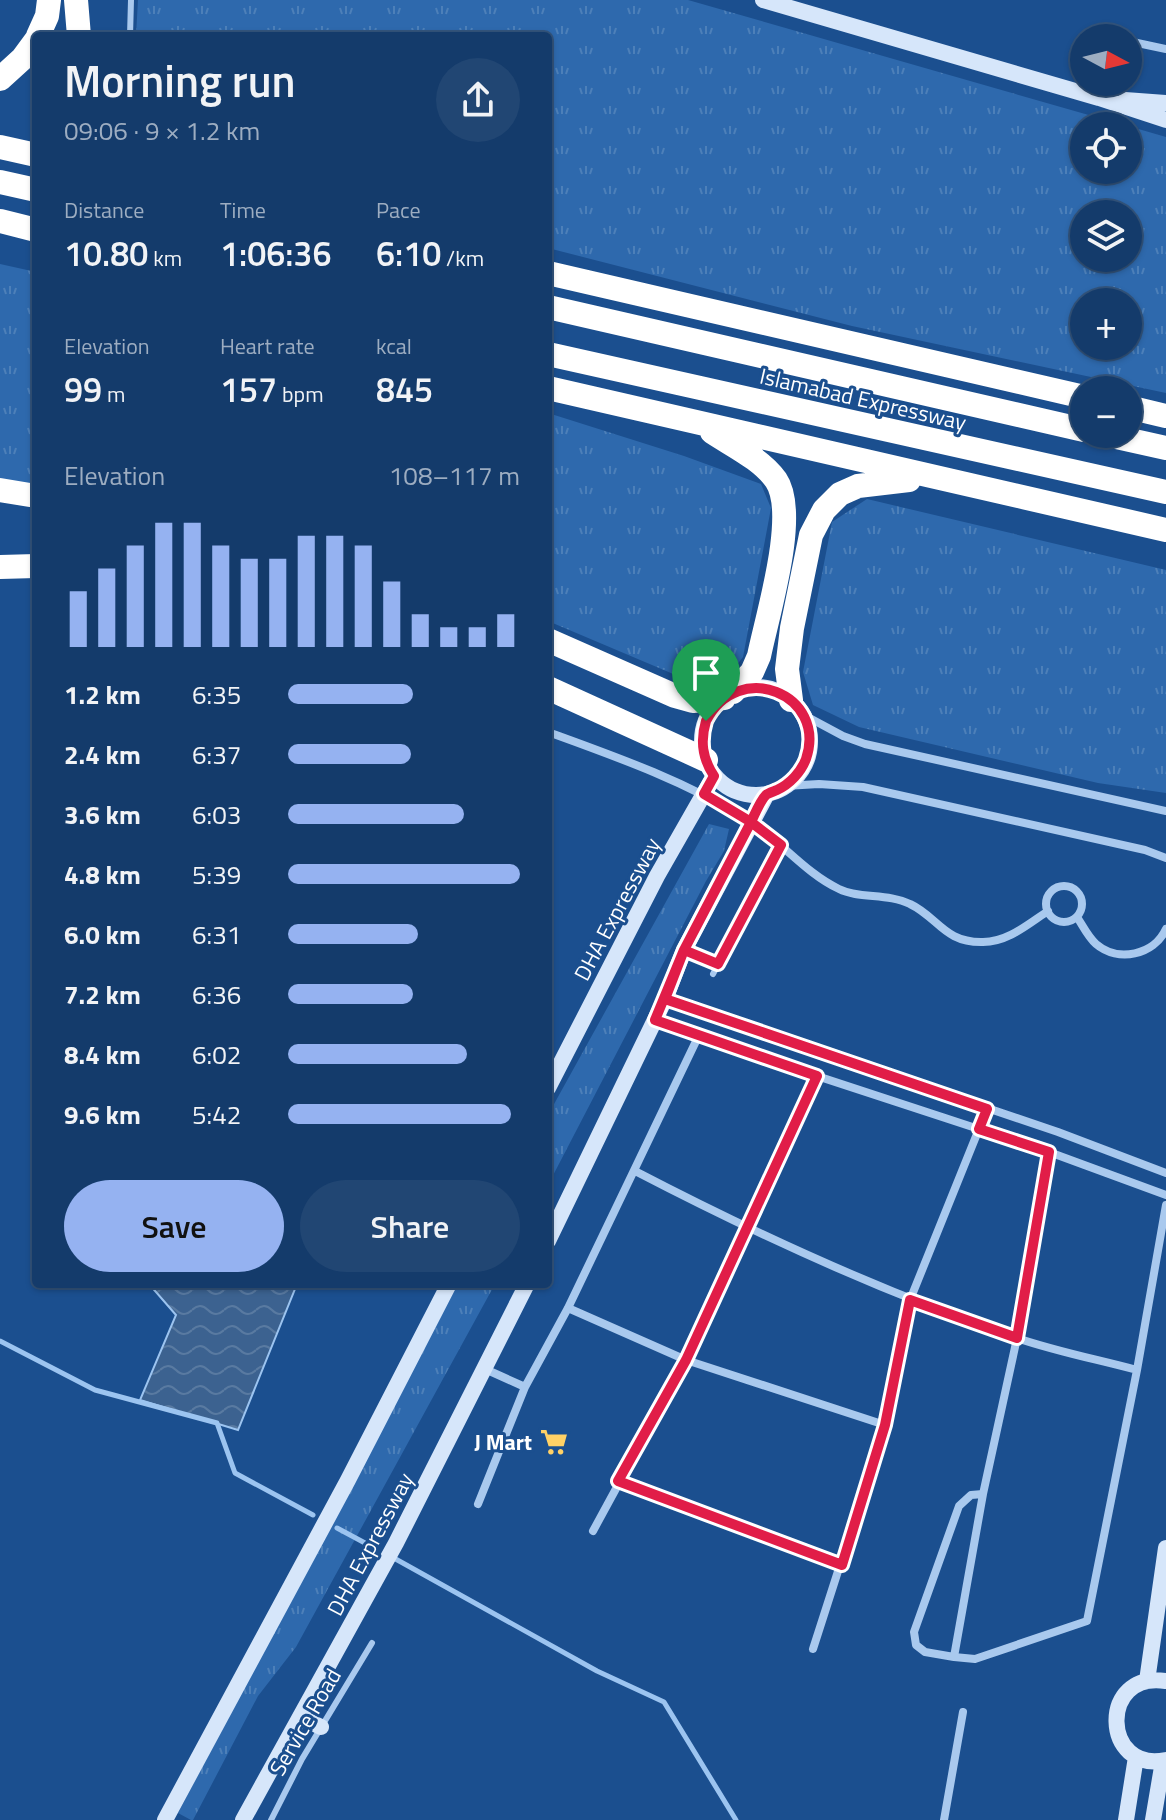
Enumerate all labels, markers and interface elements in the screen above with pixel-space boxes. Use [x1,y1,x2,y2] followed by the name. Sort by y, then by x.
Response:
[1070,24,1142,96] north arrow
[1070,24,1142,448] map controls
[64,47,296,114] text: Morning run
[436,58,520,142] button: share
[64,111,260,150] text: 09:06 · 9 × 1.2 km
[1070,112,1142,184] button: locate
[64,193,144,227] text: Distance
[220,193,266,227] text: Time
[376,193,421,227] text: Pace
[1070,200,1142,272] button: layers
[64,227,148,279] text: 10.80
[220,227,331,279] text: 1:06:36
[376,227,441,279] text: 6:10
[148,241,182,275] text: km
[441,241,484,275] text: /km
[1070,288,1142,360] button: +
[64,329,150,363] text: Elevation
[220,329,315,363] text: Heart rate
[376,329,412,363] text: kcal
[756,359,970,439] street label: Islamabad Expressway
[64,363,102,415] text: 99
[220,363,277,415] text: 157
[376,363,433,415] text: 845
[1070,376,1142,448] button: −
[102,377,125,411] text: m
[277,377,324,411] text: bpm
[64,456,165,495] text: Elevation
[389,456,520,495] text: 108–117 m
[672,639,740,721] pin
[684,651,728,695] icon: arrive
[64,675,141,714] text: 1.2 km
[192,675,241,714] text: 6:35
[64,735,141,774] text: 2.4 km
[192,735,241,774] text: 6:37
[64,795,141,834] text: 3.6 km
[192,795,241,834] text: 6:03
[565,831,669,987] street label: DHA Expressway
[64,855,141,894] text: 4.8 km
[192,855,241,894] text: 5:39
[64,915,141,954] text: 6.0 km
[192,915,241,954] text: 6:31
[64,975,141,1014] text: 7.2 km
[192,975,241,1014] text: 6:36
[64,1035,141,1074] text: 8.4 km
[192,1035,241,1074] text: 6:02
[64,1095,141,1134] text: 9.6 km
[192,1095,241,1134] text: 5:42
[64,1180,284,1272] button: Save
[300,1180,520,1272] button: Share
[474,1425,532,1459] place label: J Mart
[539,1427,569,1457] supermarket icon: J Mart
[318,1466,422,1622] street label: DHA Expressway
[261,1662,349,1782] street label: Service Road

